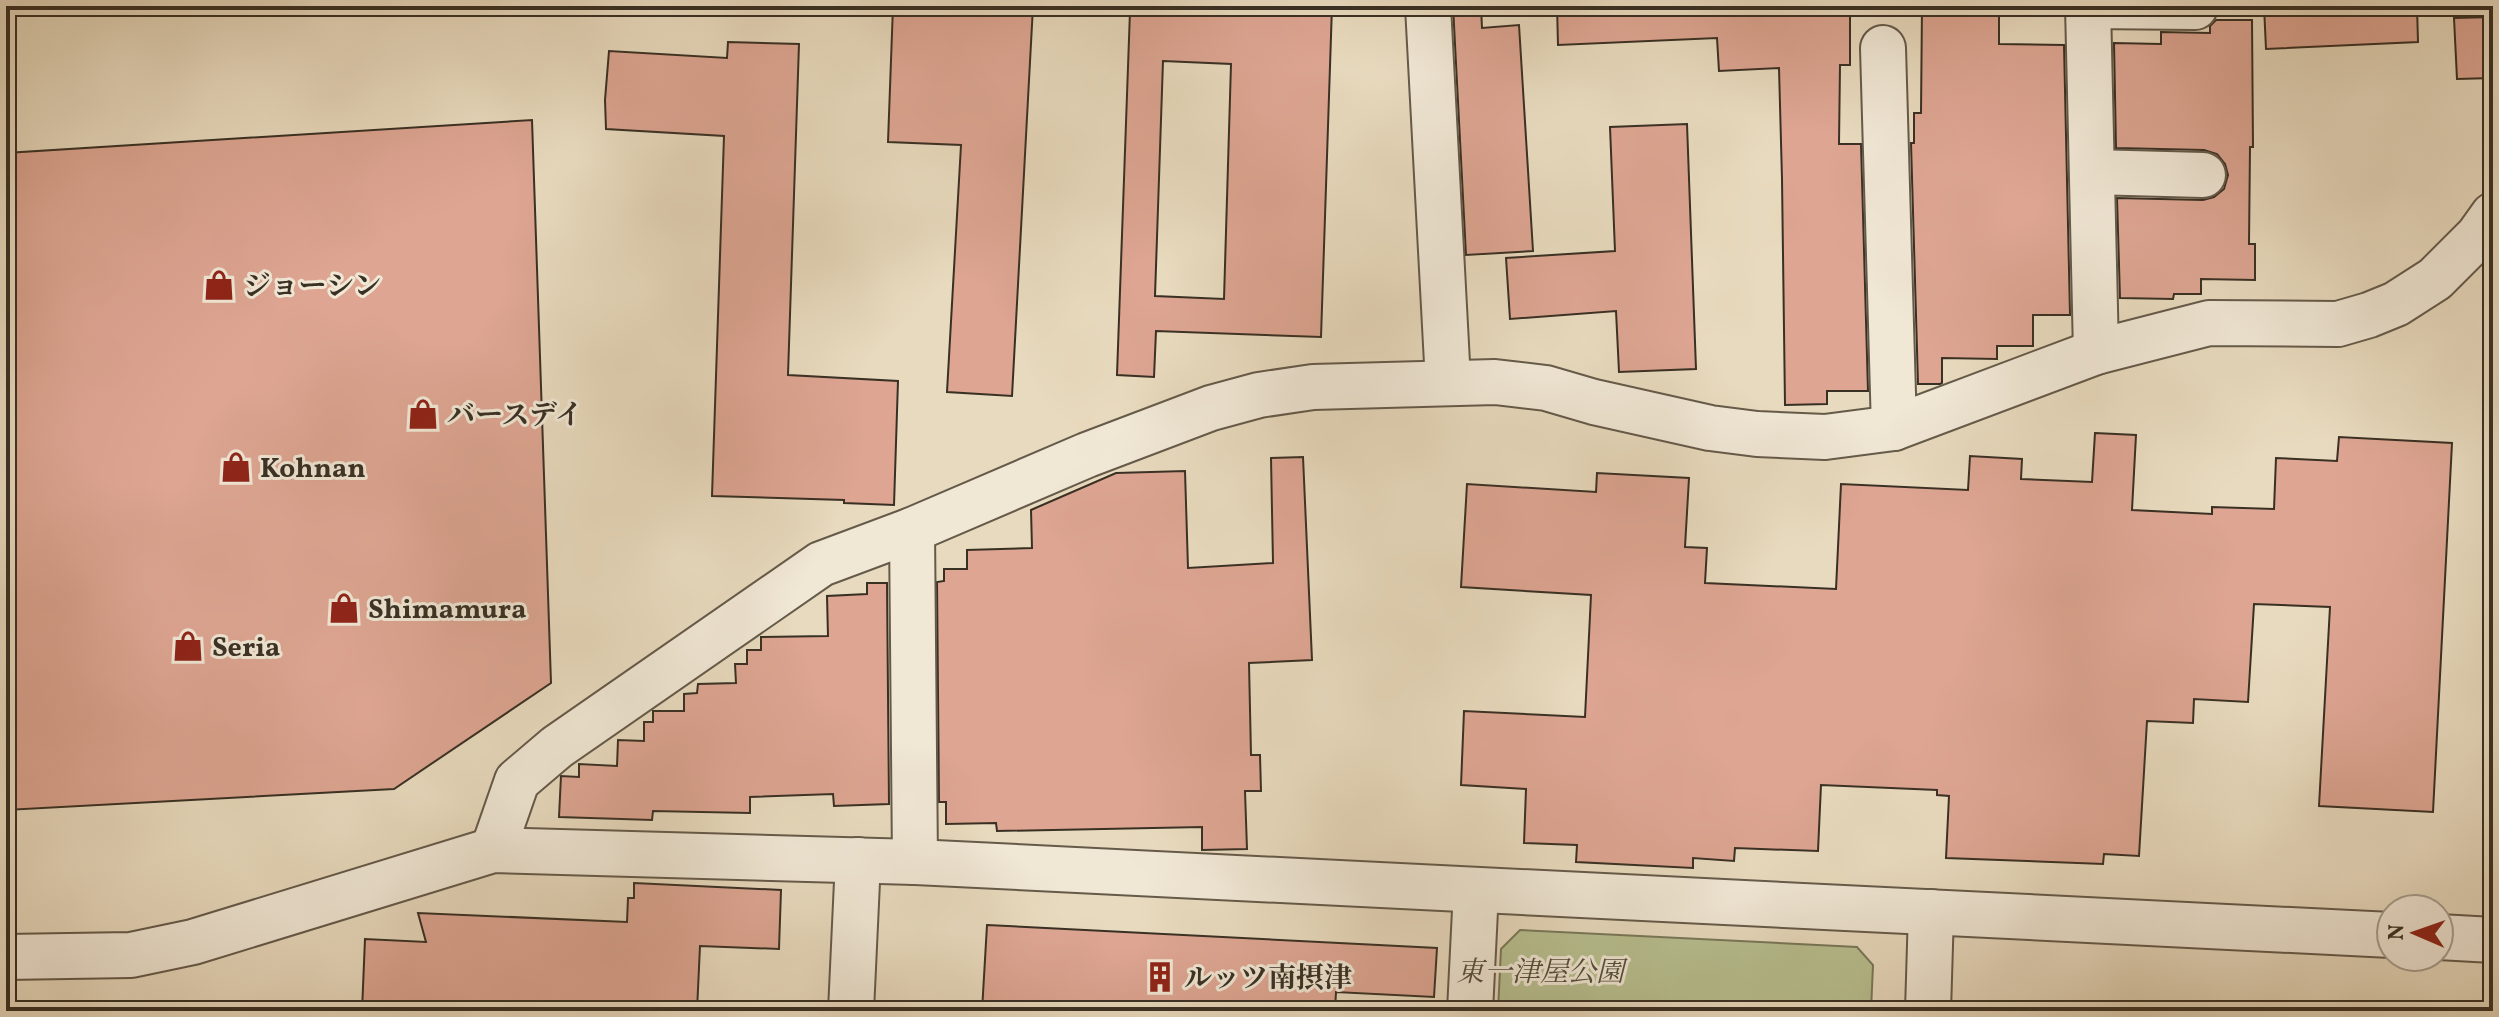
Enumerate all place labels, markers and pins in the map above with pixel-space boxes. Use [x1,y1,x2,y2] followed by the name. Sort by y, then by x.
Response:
[202,268,236,302] shop icon: ジョーシン
[243,268,381,307] place label: ジョーシン
[406,397,440,431] shop icon: バースデイ
[447,397,583,436] place label: バースデイ
[219,450,253,484] shop icon: Kohnan
[260,450,366,489] place label: Kohnan
[327,591,361,625] shop icon: Shimamura
[368,591,526,630] place label: Shimamura
[171,629,205,663] shop icon: Seria
[212,629,280,668] place label: Seria
[1143,960,1177,994] building icon: ルッツ南摂津
[1184,960,1352,999] place label: ルッツ南摂津

